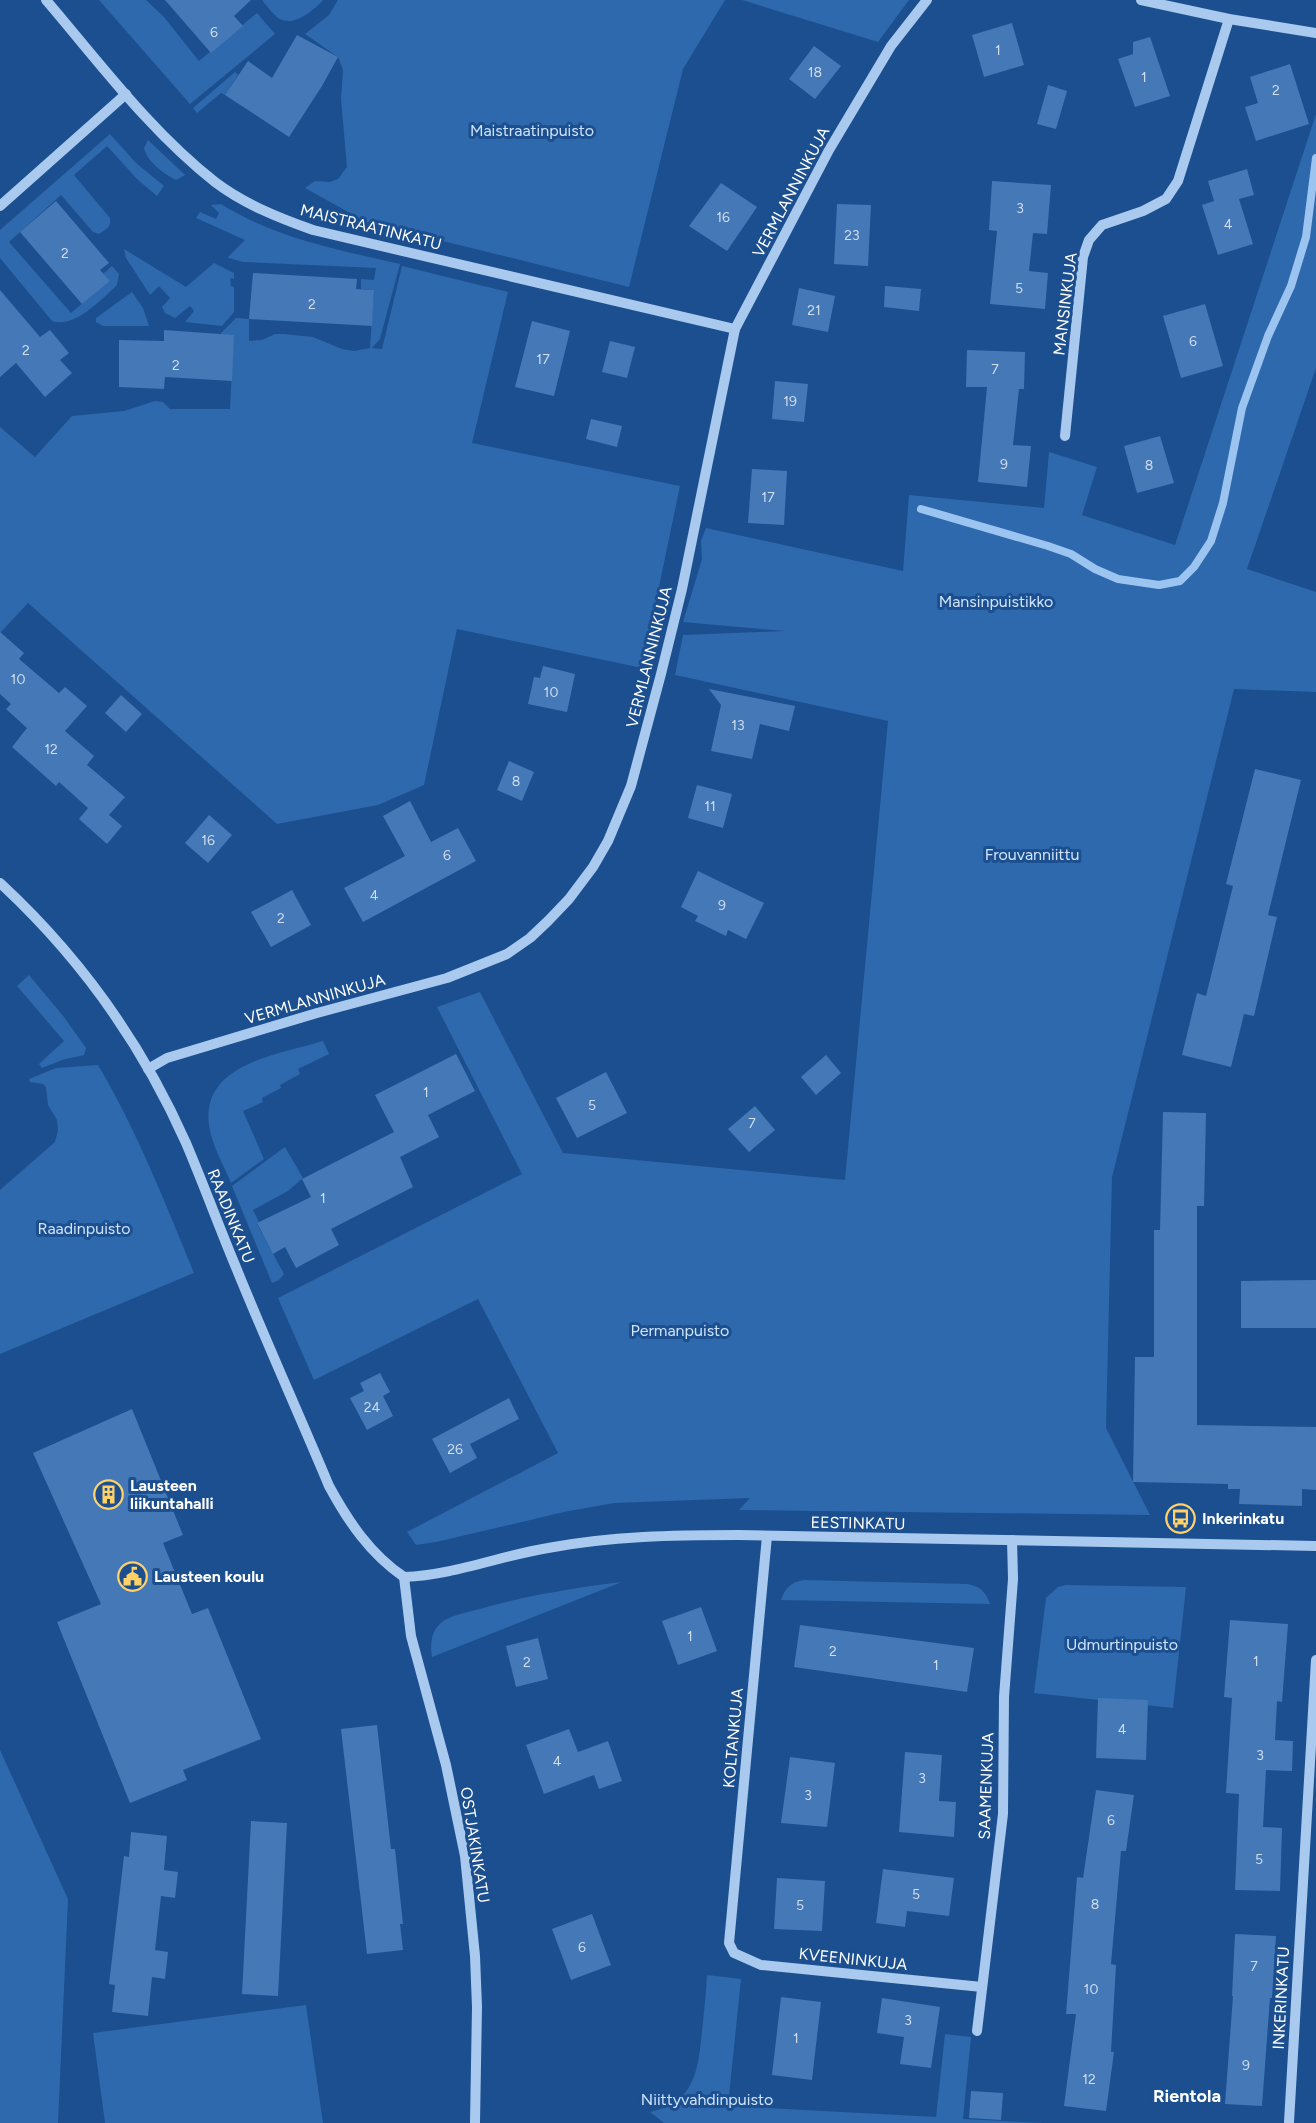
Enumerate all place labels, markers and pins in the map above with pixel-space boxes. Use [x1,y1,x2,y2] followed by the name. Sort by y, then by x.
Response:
[130,1476,214,1513] place label: Lausteen liikuntahalli
[93,1478,125,1510] building icon: Lausteen liikuntahalli
[1165,1502,1197,1534] bus stop icon: Inkerinkatu
[1202,1509,1284,1528] place label: Inkerinkatu
[117,1560,149,1592] public building icon: Lausteen koulu
[154,1567,264,1586] place label: Lausteen koulu

